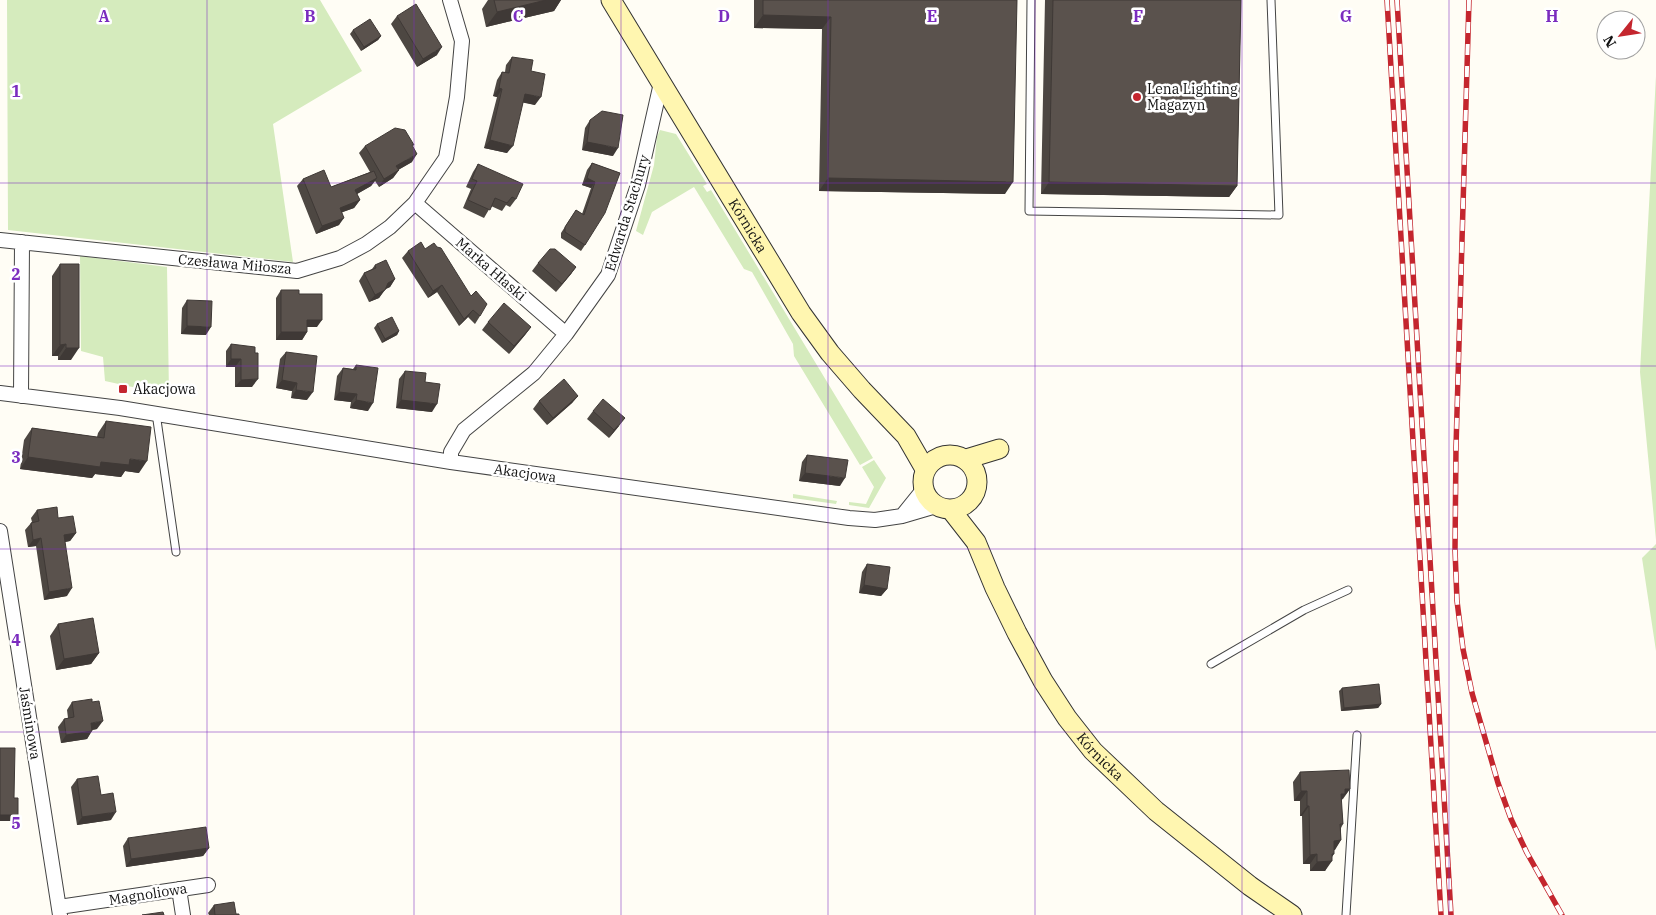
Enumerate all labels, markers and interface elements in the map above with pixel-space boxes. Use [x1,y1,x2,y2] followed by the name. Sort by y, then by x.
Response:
[98,6,110,26] text: A
[304,6,316,26] text: B
[513,6,523,26] text: C
[718,6,730,26] text: D
[927,6,937,26] text: E
[1133,6,1143,26] text: F
[1340,6,1352,26] text: G
[1546,6,1559,26] text: H
[1596,10,1646,60] north arrow
[1599,32,1620,51] text: N
[1147,80,1238,114] place label: Lena Lighting Magazyn
[11,81,21,101] text: 1
[1131,91,1143,103] marker: Lena Lighting Magazyn
[601,152,653,273] street label: Edwarda Stachury
[725,195,771,256] street label: Kórnicka
[452,233,530,305] street label: Marka Hłaski
[177,250,293,278] street label: Czesława Miłosza
[11,264,21,284] text: 2
[133,380,196,398] place label: Akacjowa
[117,383,129,395] marker: Akacjowa
[11,447,21,467] text: 3
[493,460,558,486] street label: Akacjowa
[11,630,21,650] text: 4
[15,685,45,761] street label: Jaśminowa
[1073,729,1128,785] street label: Kórnicka
[11,813,21,833] text: 5
[108,879,189,909] street label: Magnoliowa

